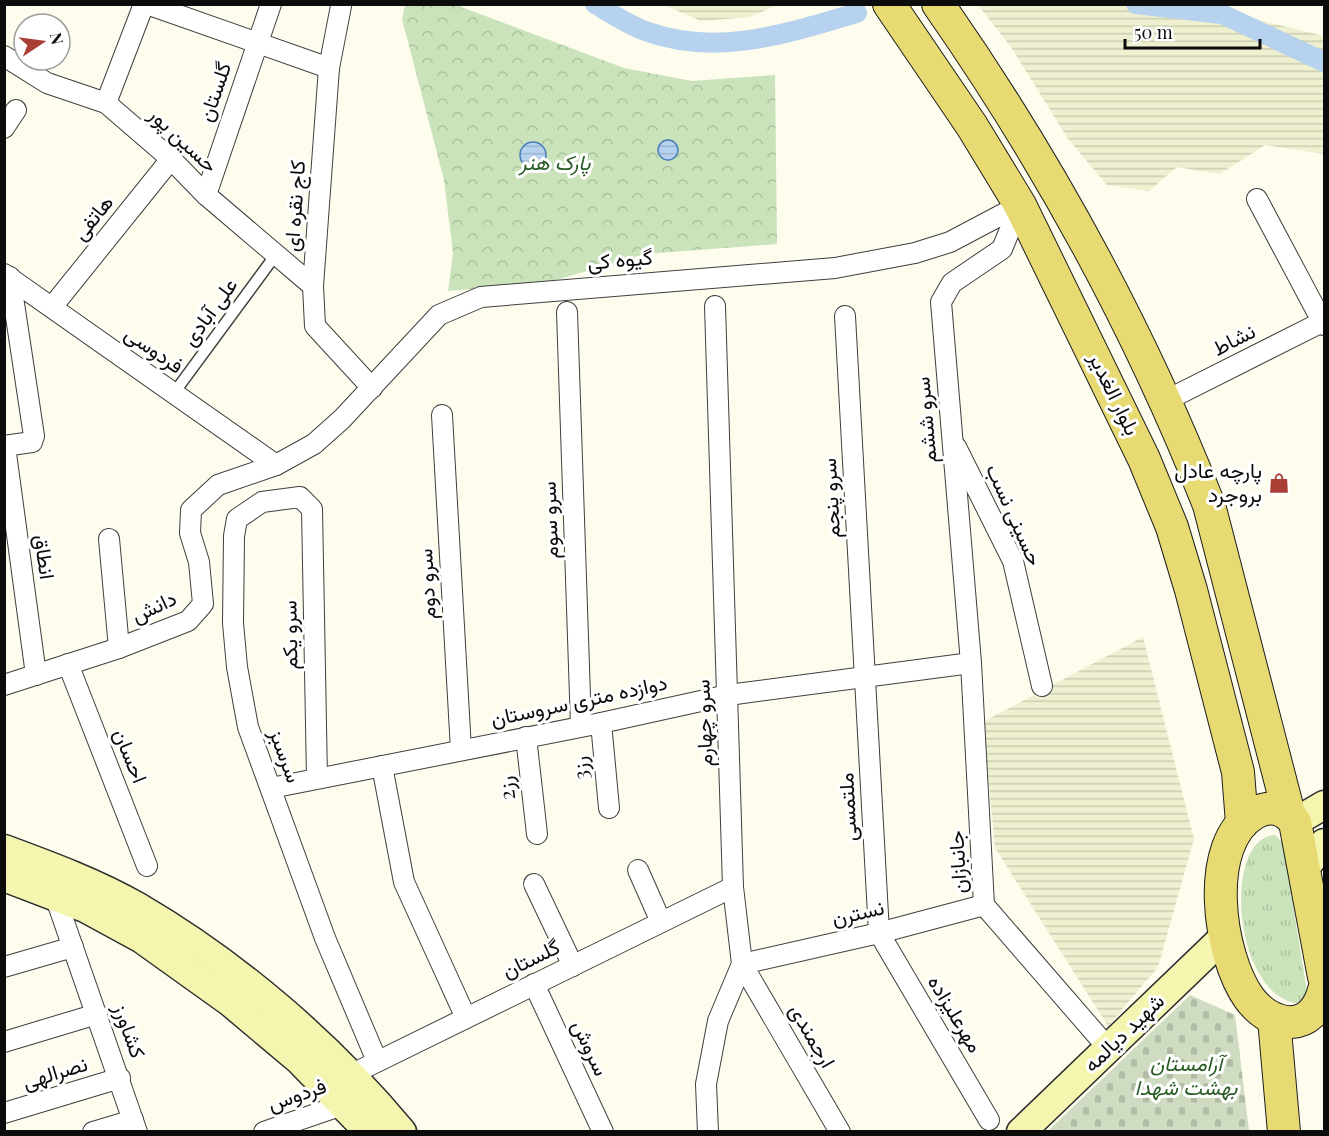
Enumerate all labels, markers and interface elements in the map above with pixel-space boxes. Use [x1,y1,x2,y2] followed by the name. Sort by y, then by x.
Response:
[12,12,72,72] north arrow
[1125,12,1260,50] scale bar
[1134,20,1173,44] text: 50 m
[46,31,69,47] text: N
[190,58,236,125] street label: گلستان
[142,99,225,179] street label: حسین پور
[518,147,591,177] park label: پارک هنر
[276,159,312,253] street label: کاج نقره ای
[65,188,118,245] street label: هاتفی
[586,241,654,276] street label: گیوه کی
[174,271,243,351] street label: علی آبادی
[1207,316,1259,361] street label: نشاط
[120,318,190,379] street label: فردوسی
[1082,346,1148,440] street label: بلوار الغدیر
[906,376,944,464] street label: سرو ششم
[1174,455,1262,508] place label: پارچه عادل بروجرد
[813,457,847,539] street label: سرو پنجم
[981,459,1051,569] street label: حسینی نسب
[1267,471,1291,495] shop icon: پارچه عادل بروجرد
[533,481,565,559] street label: سرو سوم
[29,532,63,581] street label: انطاق
[409,548,443,620] street label: سرو دوم
[126,583,180,628] street label: دانش
[273,600,305,670] street label: سرو یکم
[488,667,670,732] street label: دوازده متری سروستان
[686,679,720,767] street label: سرو چهارم
[108,724,155,787] street label: احسان
[263,724,309,786] street label: سرسبز
[564,755,595,781] street label: رز3
[830,772,862,842] street label: ملتمسی
[490,775,521,802] street label: رز2
[940,830,973,894] street label: جانبازان
[829,891,887,932] street label: نسترن
[496,931,564,983] street label: گلستان
[922,969,991,1057] street label: مهرعلیزاده
[1076,986,1170,1078] street label: شهید دیالمه
[107,998,154,1062] street label: کشاورز
[783,998,843,1073] street label: ارجمندی
[566,1015,617,1080] street label: سروش
[18,1048,91,1095] street label: نصرالهی
[1135,1048,1238,1101] park label: آرامستان بهشت شهدا
[263,1070,330,1117] street label: فردوس

